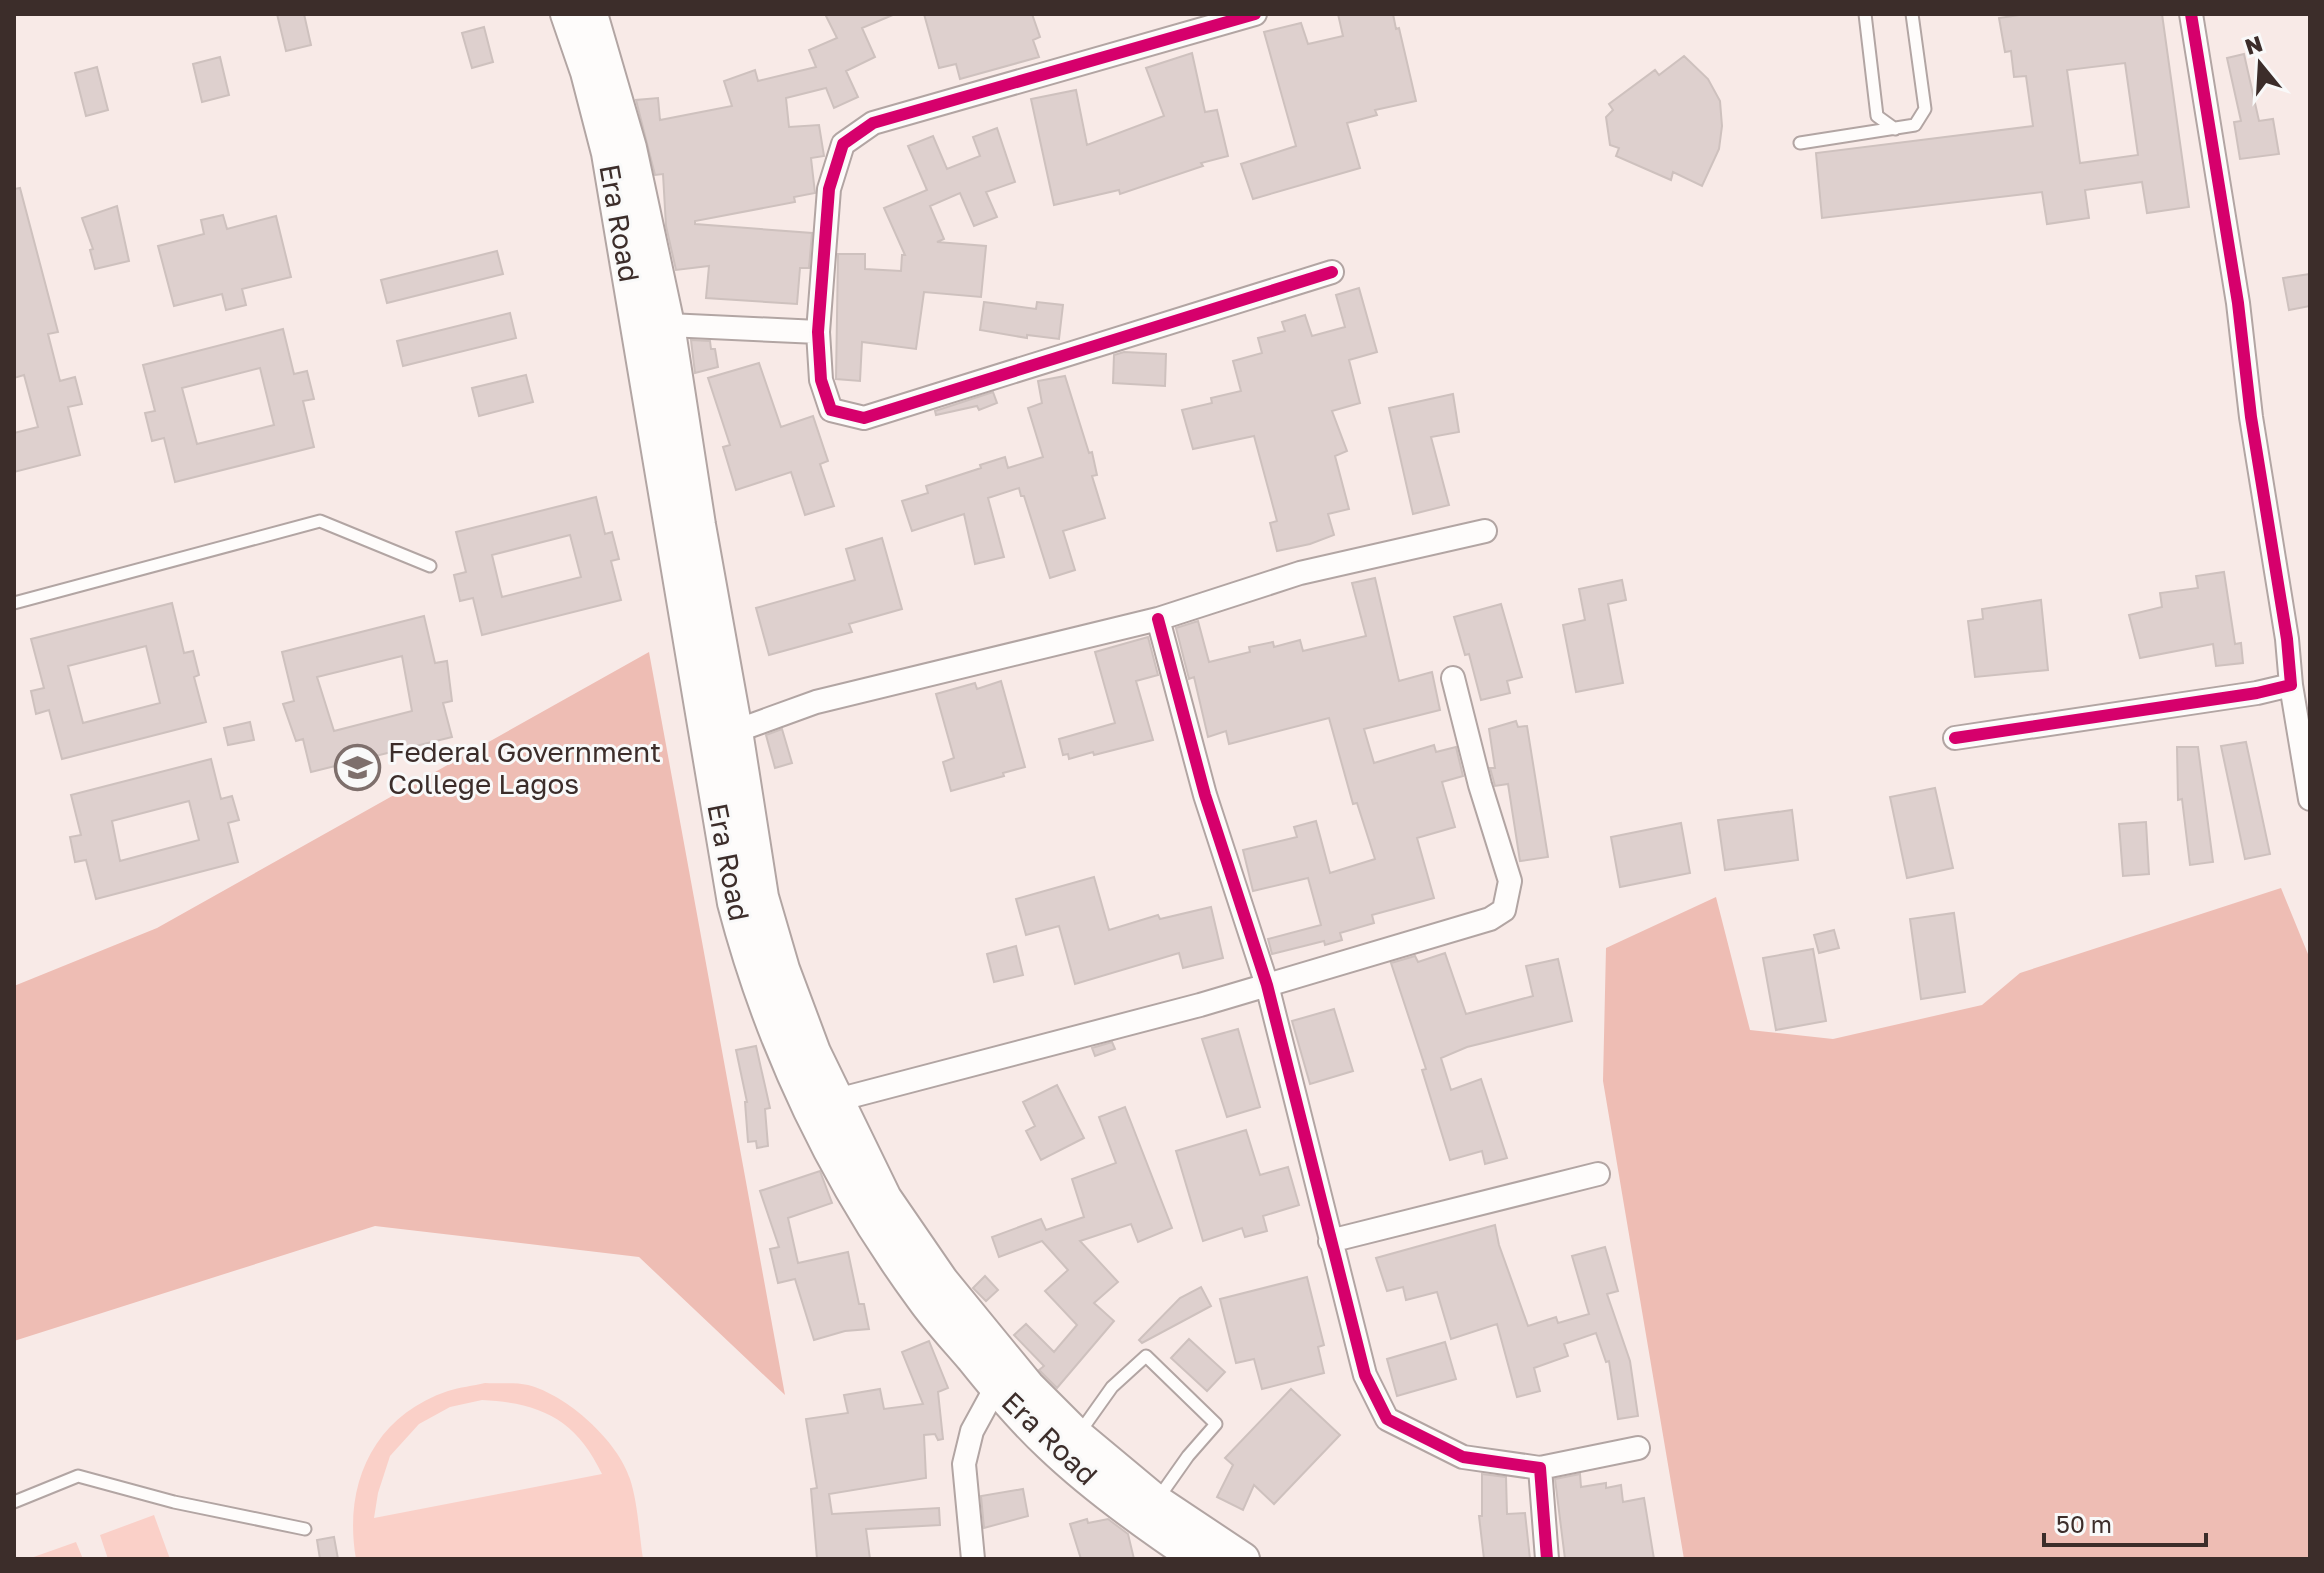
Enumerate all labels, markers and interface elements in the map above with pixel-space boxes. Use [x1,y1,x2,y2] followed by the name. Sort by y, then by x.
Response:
[2220,24,2300,104] north arrow
[2242,29,2266,60] text: N
[593,161,647,285] street label: Era Road
[388,735,661,800] place label: Federal Government College Lagos
[333,743,381,791] school or university icon: Federal Government College Lagos
[701,800,757,924] street label: Era Road
[996,1385,1104,1491] street label: Era Road
[2044,1497,2206,1547] scale bar
[2056,1509,2112,1538] text: 50 m

